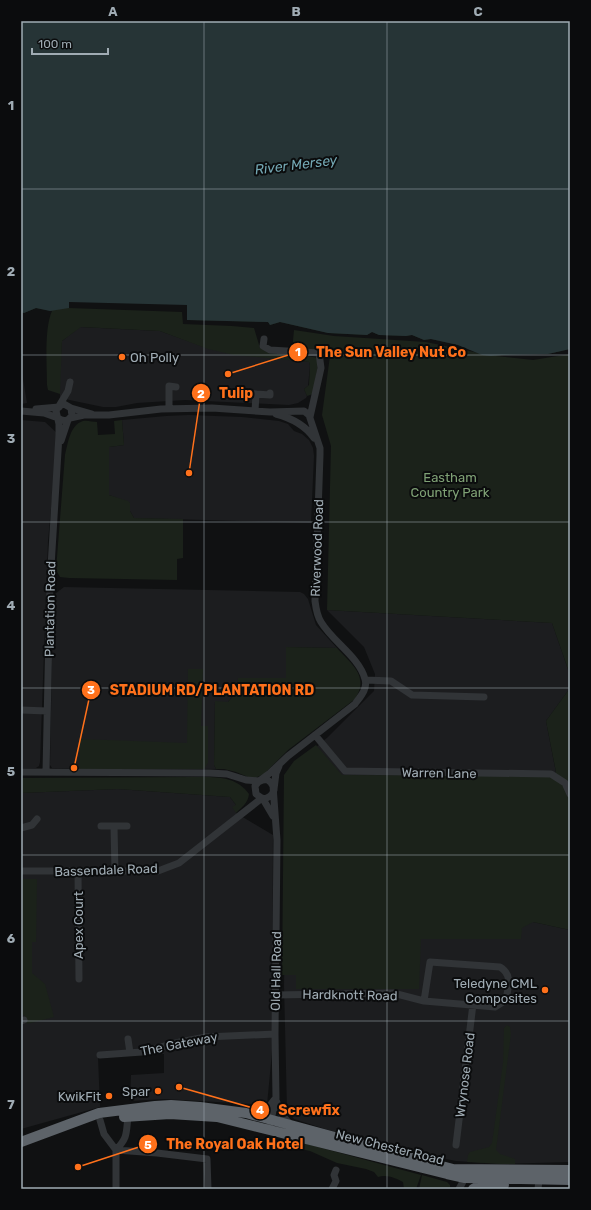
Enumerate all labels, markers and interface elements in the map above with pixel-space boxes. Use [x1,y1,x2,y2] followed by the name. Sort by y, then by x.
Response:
[108,4,118,19] text: A
[291,4,301,19] text: B
[473,4,483,19] text: C
[32,30,108,56] scale bar
[38,37,72,51] text: 100 m
[8,98,14,113] text: 1
[254,151,339,179] water label: River Mersey
[7,264,15,279] text: 2
[288,339,474,365] callout: The Sun Valley Nut Co
[316,344,466,361] text: The Sun Valley Nut Co
[295,345,301,359] text: 1
[130,350,179,365] place label: Oh Polly
[117,352,127,362] marker: Oh Polly
[191,380,261,406] callout: Tulip
[219,385,253,402] text: Tulip
[197,387,205,401] text: 2
[7,431,16,446] text: 3
[411,470,490,500] park label: Eastham Country Park
[308,499,326,597] street label: Riverwood Road
[42,561,58,657] street label: Plantation Road
[7,598,16,613] text: 4
[81,677,322,703] callout: STADIUM RD/PLANTATION RD
[110,682,314,699] text: STADIUM RD/PLANTATION RD
[87,683,95,697] text: 3
[7,764,15,779] text: 5
[401,765,477,781] street label: Warren Lane
[54,861,158,879] street label: Bassendale Road
[71,891,86,959] street label: Apex Court
[7,931,16,946] text: 6
[268,931,284,1011] street label: Old Hall Road
[453,976,538,1006] place label: Teledyne CML Composites
[540,985,550,995] marker: Teledyne CML Composites
[302,987,398,1003] street label: Hardknott Road
[139,1029,219,1059] street label: The Gateway
[452,1032,478,1118] street label: Wrynose Road
[122,1084,150,1099] place label: Spar
[153,1086,163,1096] marker: Spar
[58,1089,101,1104] place label: KwikFit
[104,1091,114,1101] marker: KwikFit
[7,1097,15,1112] text: 7
[250,1097,348,1123] callout: Screwfix
[278,1102,340,1119] text: Screwfix
[256,1103,264,1117] text: 4
[334,1126,446,1168] street label: New Chester Road
[138,1131,311,1157] callout: The Royal Oak Hotel
[166,1136,304,1153] text: The Royal Oak Hotel
[144,1138,152,1152] text: 5

